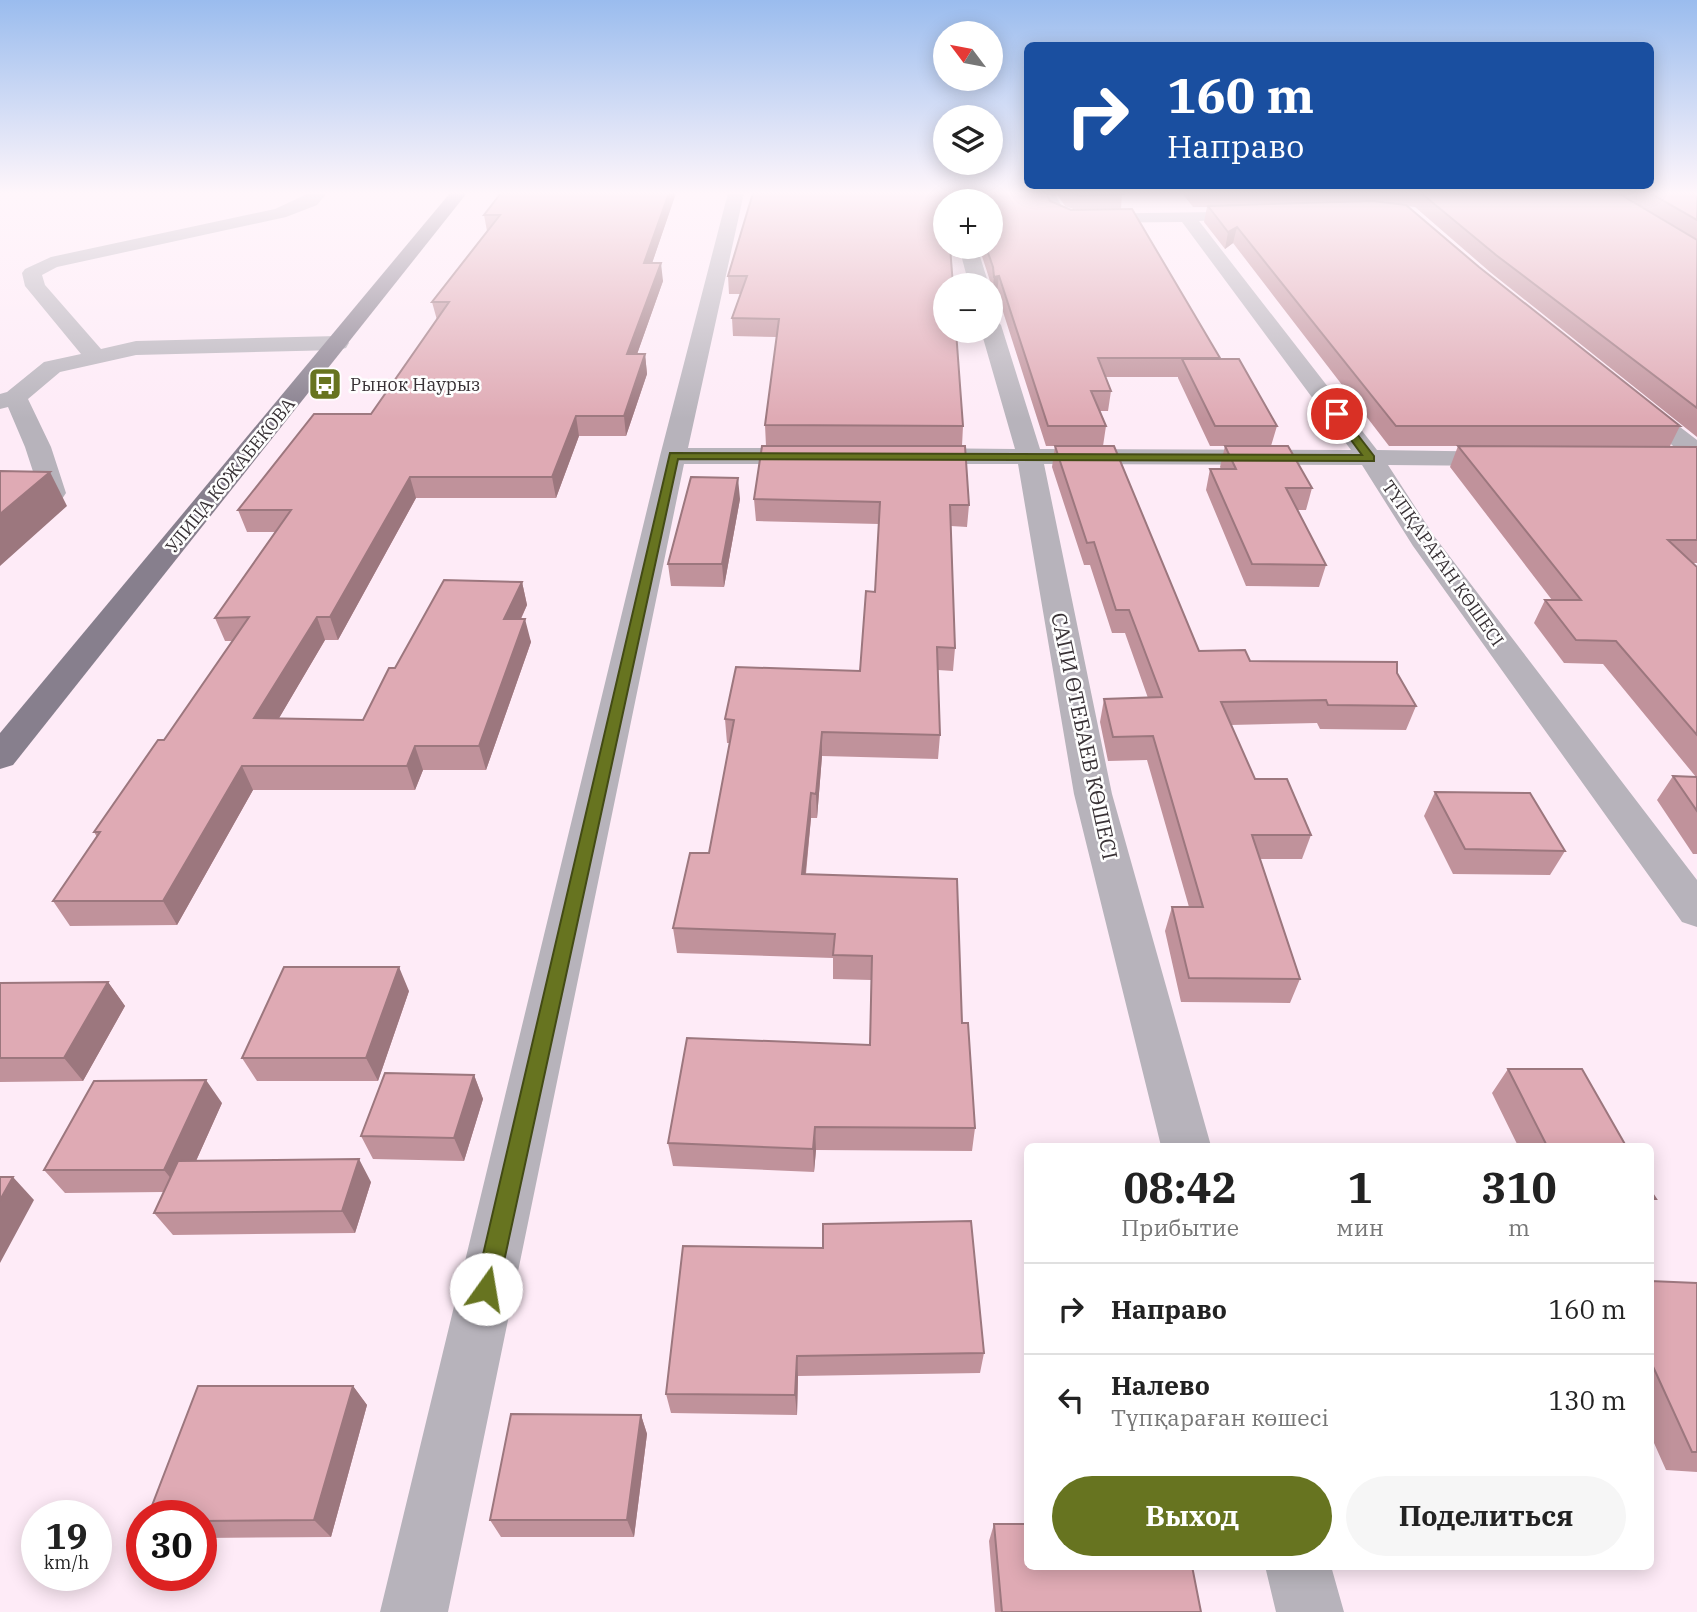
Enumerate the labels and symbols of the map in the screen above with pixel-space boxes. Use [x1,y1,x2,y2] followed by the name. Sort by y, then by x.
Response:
[933,21,1003,91] north arrow
[306,365,344,403] bus stop icon: Рынок Наурыз
[350,373,480,396] place label: Рынок Наурыз
[1307,384,1367,444] pin
[160,392,300,557] street label: УЛИЦА КОЖАБЕКОВА
[1377,476,1509,650] street label: ТҮПҚАРАҒАН КӨШЕСІ
[1045,610,1125,862] street label: САПИ ӨТЕБАЕВ КӨШЕСІ
[449,1252,523,1326] position arrow
[126,1500,217,1591] speed limit sign: 30

